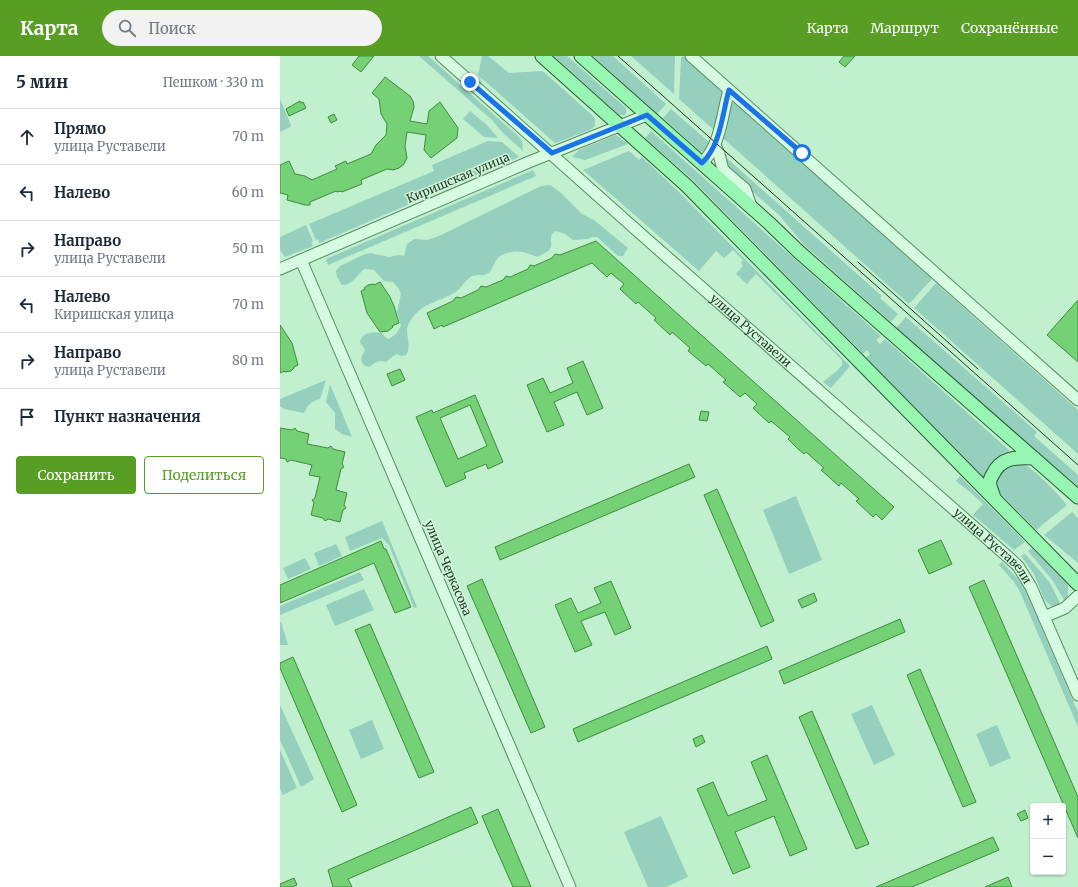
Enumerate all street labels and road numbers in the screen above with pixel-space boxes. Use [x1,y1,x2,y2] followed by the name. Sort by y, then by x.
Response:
[404,149,512,206] street label: Киришская улица
[707,291,795,370] street label: улица Руставели
[951,505,1035,586] street label: улица Руставели
[422,518,476,618] street label: улица Черкасова

